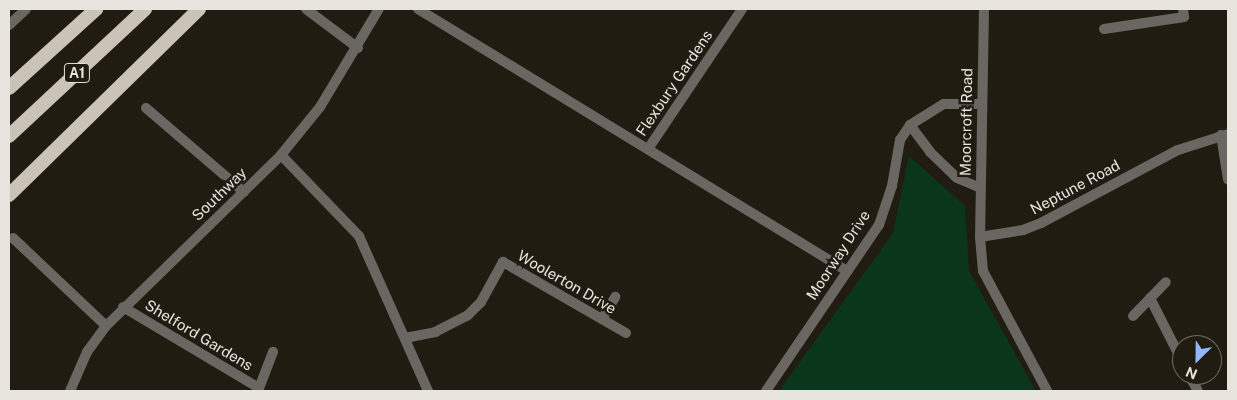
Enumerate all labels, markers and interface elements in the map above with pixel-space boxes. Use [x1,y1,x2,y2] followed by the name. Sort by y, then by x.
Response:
[632,27,716,139] street label: Flexbury Gardens
[63,62,91,84] road number: A1
[956,68,976,176] street label: Moorcroft Road
[1027,156,1123,218] street label: Neptune Road
[188,164,250,224] street label: Southway
[802,207,874,303] street label: Moorway Drive
[514,246,620,318] street label: Woolerton Drive
[142,296,256,374] street label: Shelford Gardens
[1172,335,1222,385] north arrow
[1183,363,1200,382] text: N

